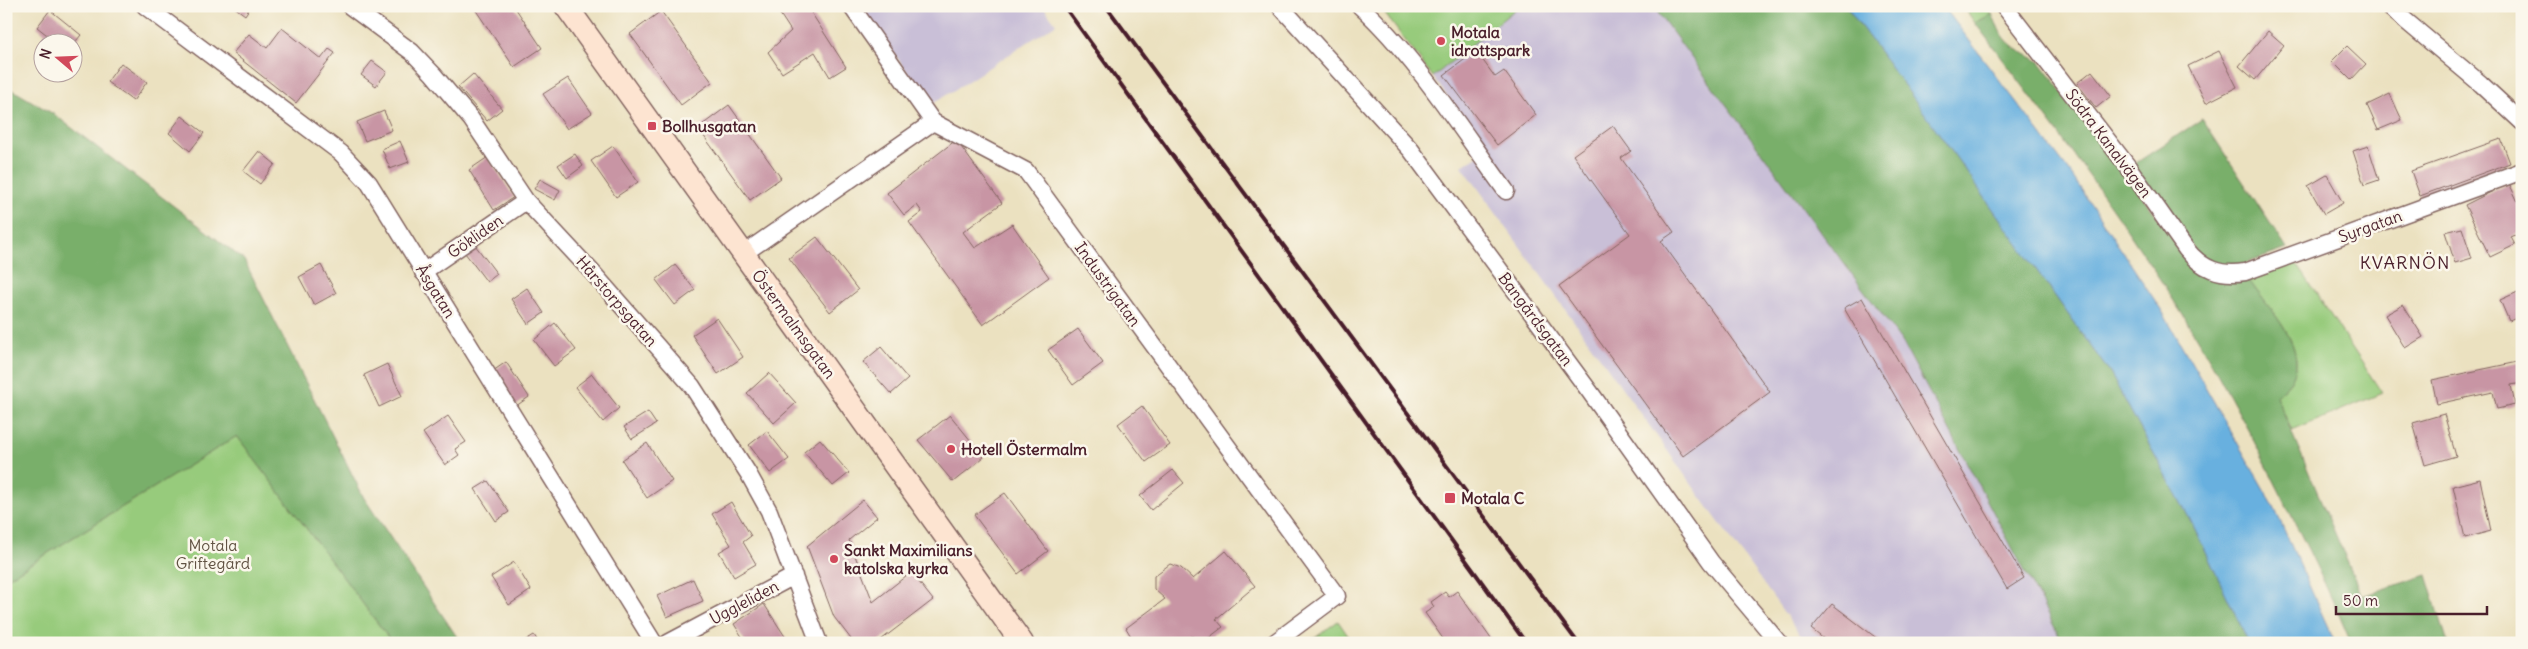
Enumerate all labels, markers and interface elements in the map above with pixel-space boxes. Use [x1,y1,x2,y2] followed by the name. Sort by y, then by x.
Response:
[1451,22,1530,61] place label: Motala idrottspark
[32,32,82,82] north arrow
[1435,35,1447,47] marker: Motala idrottspark
[36,46,56,61] text: N
[2062,85,2156,201] street label: Södra Kanalvägen
[662,116,756,137] place label: Bollhusgatan
[646,120,658,132] marker: Bollhusgatan
[2335,205,2405,247] street label: Syrgatan
[443,210,507,262] street label: Gökliden
[1071,238,1145,330] street label: Industrigatan
[2360,251,2450,274] district label: KVARNÖN
[572,252,662,350] street label: Hårstorpsgatan
[412,261,460,321] street label: Åsgatan
[748,266,840,382] street label: Östermalmsgatan
[1494,268,1578,370] street label: Bangårdsgatan
[961,439,1087,459] place label: Hotell Östermalm
[945,443,957,455] marker: Hotell Östermalm
[1461,488,1525,508] place label: Motala C
[1443,491,1457,505] marker: Motala C
[176,535,250,573] park label: Motala Griftegård
[844,540,973,579] place label: Sankt Maximilians katolska kyrka
[828,553,840,565] marker: Sankt Maximilians katolska kyrka
[706,576,782,628] street label: Uggleliden
[2336,584,2487,616] scale bar
[2343,591,2378,610] text: 50 m

